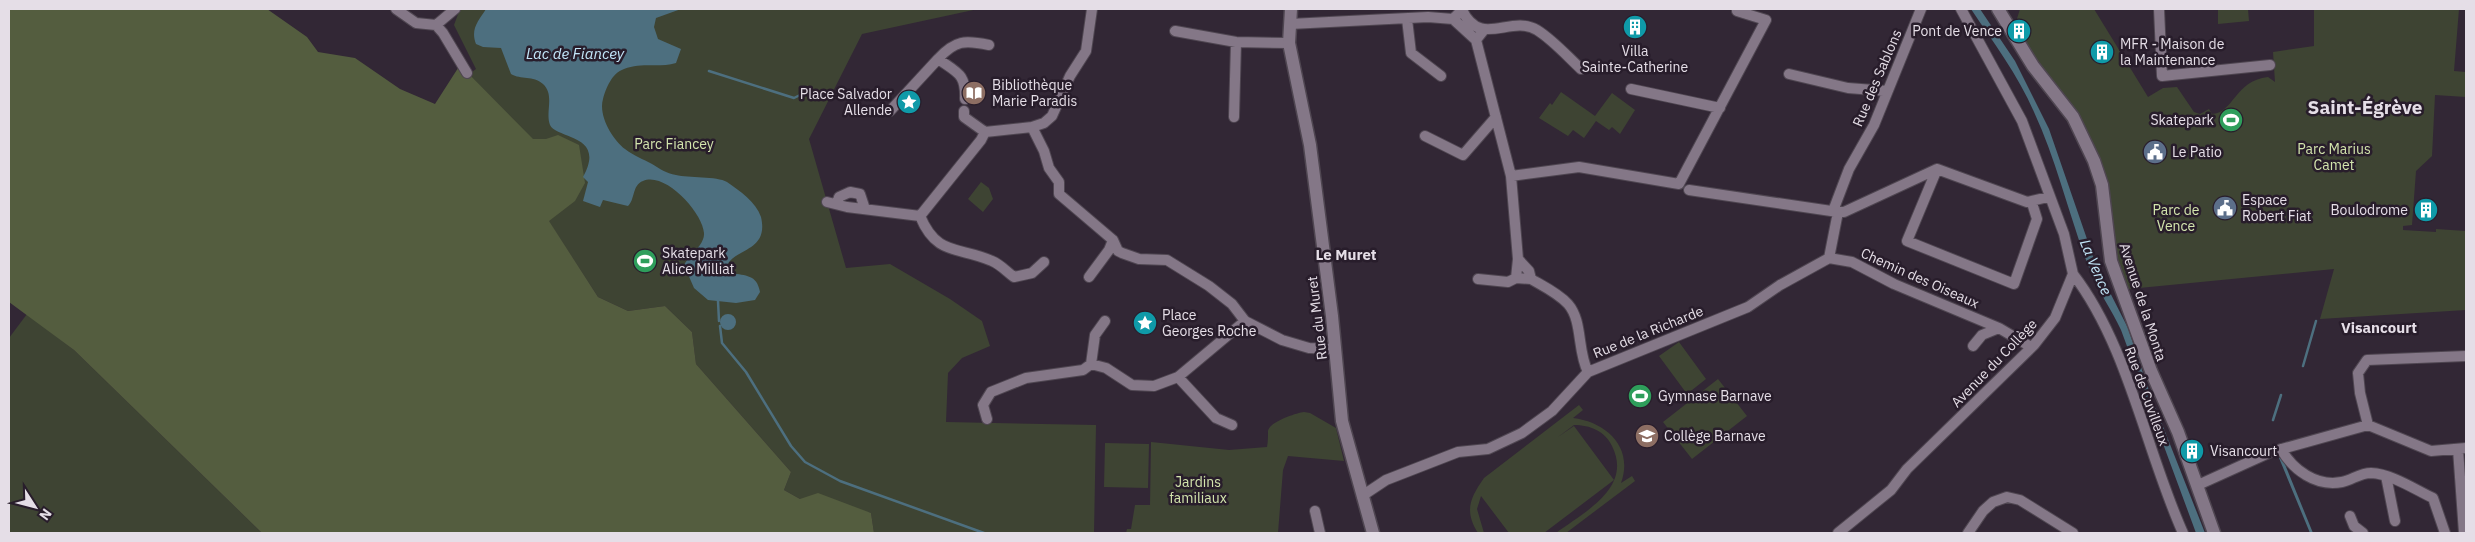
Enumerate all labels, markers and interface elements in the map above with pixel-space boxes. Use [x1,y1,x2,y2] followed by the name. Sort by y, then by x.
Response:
[1622,14,1648,40] building icon: Villa Sainte-Catherine
[2006,18,2032,44] building icon: Pont de Vence
[1912,22,2002,40] place label: Pont de Vence
[1848,26,1906,129] street label: Rue des Sablons
[2120,35,2225,69] place label: MFR - Maison de la Maintenance
[2089,39,2115,65] building icon: MFR - Maison de la Maintenance
[1582,42,1689,76] place label: Villa Sainte-Catherine
[526,44,625,63] water label: Lac de Fiancey
[992,76,1077,110] place label: Bibliothèque Marie Paradis
[961,80,987,106] library icon: Bibliothèque Marie Paradis
[800,85,892,119] place label: Place Salvador Allende
[896,89,922,115] place icon: Place Salvador Allende
[2308,95,2422,119] district label: Saint-Égrève
[2218,107,2244,133] sports icon: Skatepark
[2150,111,2215,129] place label: Skatepark
[634,135,714,153] park label: Parc Fiancey
[2142,139,2168,165] public building icon: Le Patio
[2297,140,2371,174] park label: Parc Marius Camet
[2172,143,2222,161] place label: Le Patio
[2242,191,2312,225] place label: Espace Robert Fiat
[2212,195,2238,221] public building icon: Espace Robert Fiat
[2413,197,2439,223] building icon: Boulodrome
[2152,201,2200,235] park label: Parc de Vence
[2330,201,2408,219] place label: Boulodrome
[2076,236,2116,298] water label: La Vence
[2115,241,2171,364] street label: Avenue de la Monta
[662,244,735,278] place label: Skatepark Alice Milliat
[1858,244,1982,312] street label: Chemin des Oiseaux
[1315,245,1377,264] district label: Le Muret
[632,248,658,274] sports icon: Skatepark Alice Milliat
[1303,275,1331,361] street label: Rue du Muret
[1590,302,1706,362] street label: Rue de la Richarde
[1162,306,1257,340] place label: Place Georges Roche
[1132,310,1158,336] place icon: Place Georges Roche
[1947,315,2041,411] street label: Avenue du Collège
[2341,318,2417,337] district label: Visancourt
[2121,344,2173,448] street label: Rue de Cuvilleux
[1627,383,1653,409] sports icon: Gymnase Barnave
[1658,387,1772,405] place label: Gymnase Barnave
[1634,423,1660,449] school or university icon: Collège Barnave
[1664,427,1766,445] place label: Collège Barnave
[2179,438,2205,464] building icon: Visancourt
[2210,442,2277,460] place label: Visancourt
[1169,473,1227,507] park label: Jardins familiaux
[10,482,60,532] north arrow
[35,505,56,524] text: N

